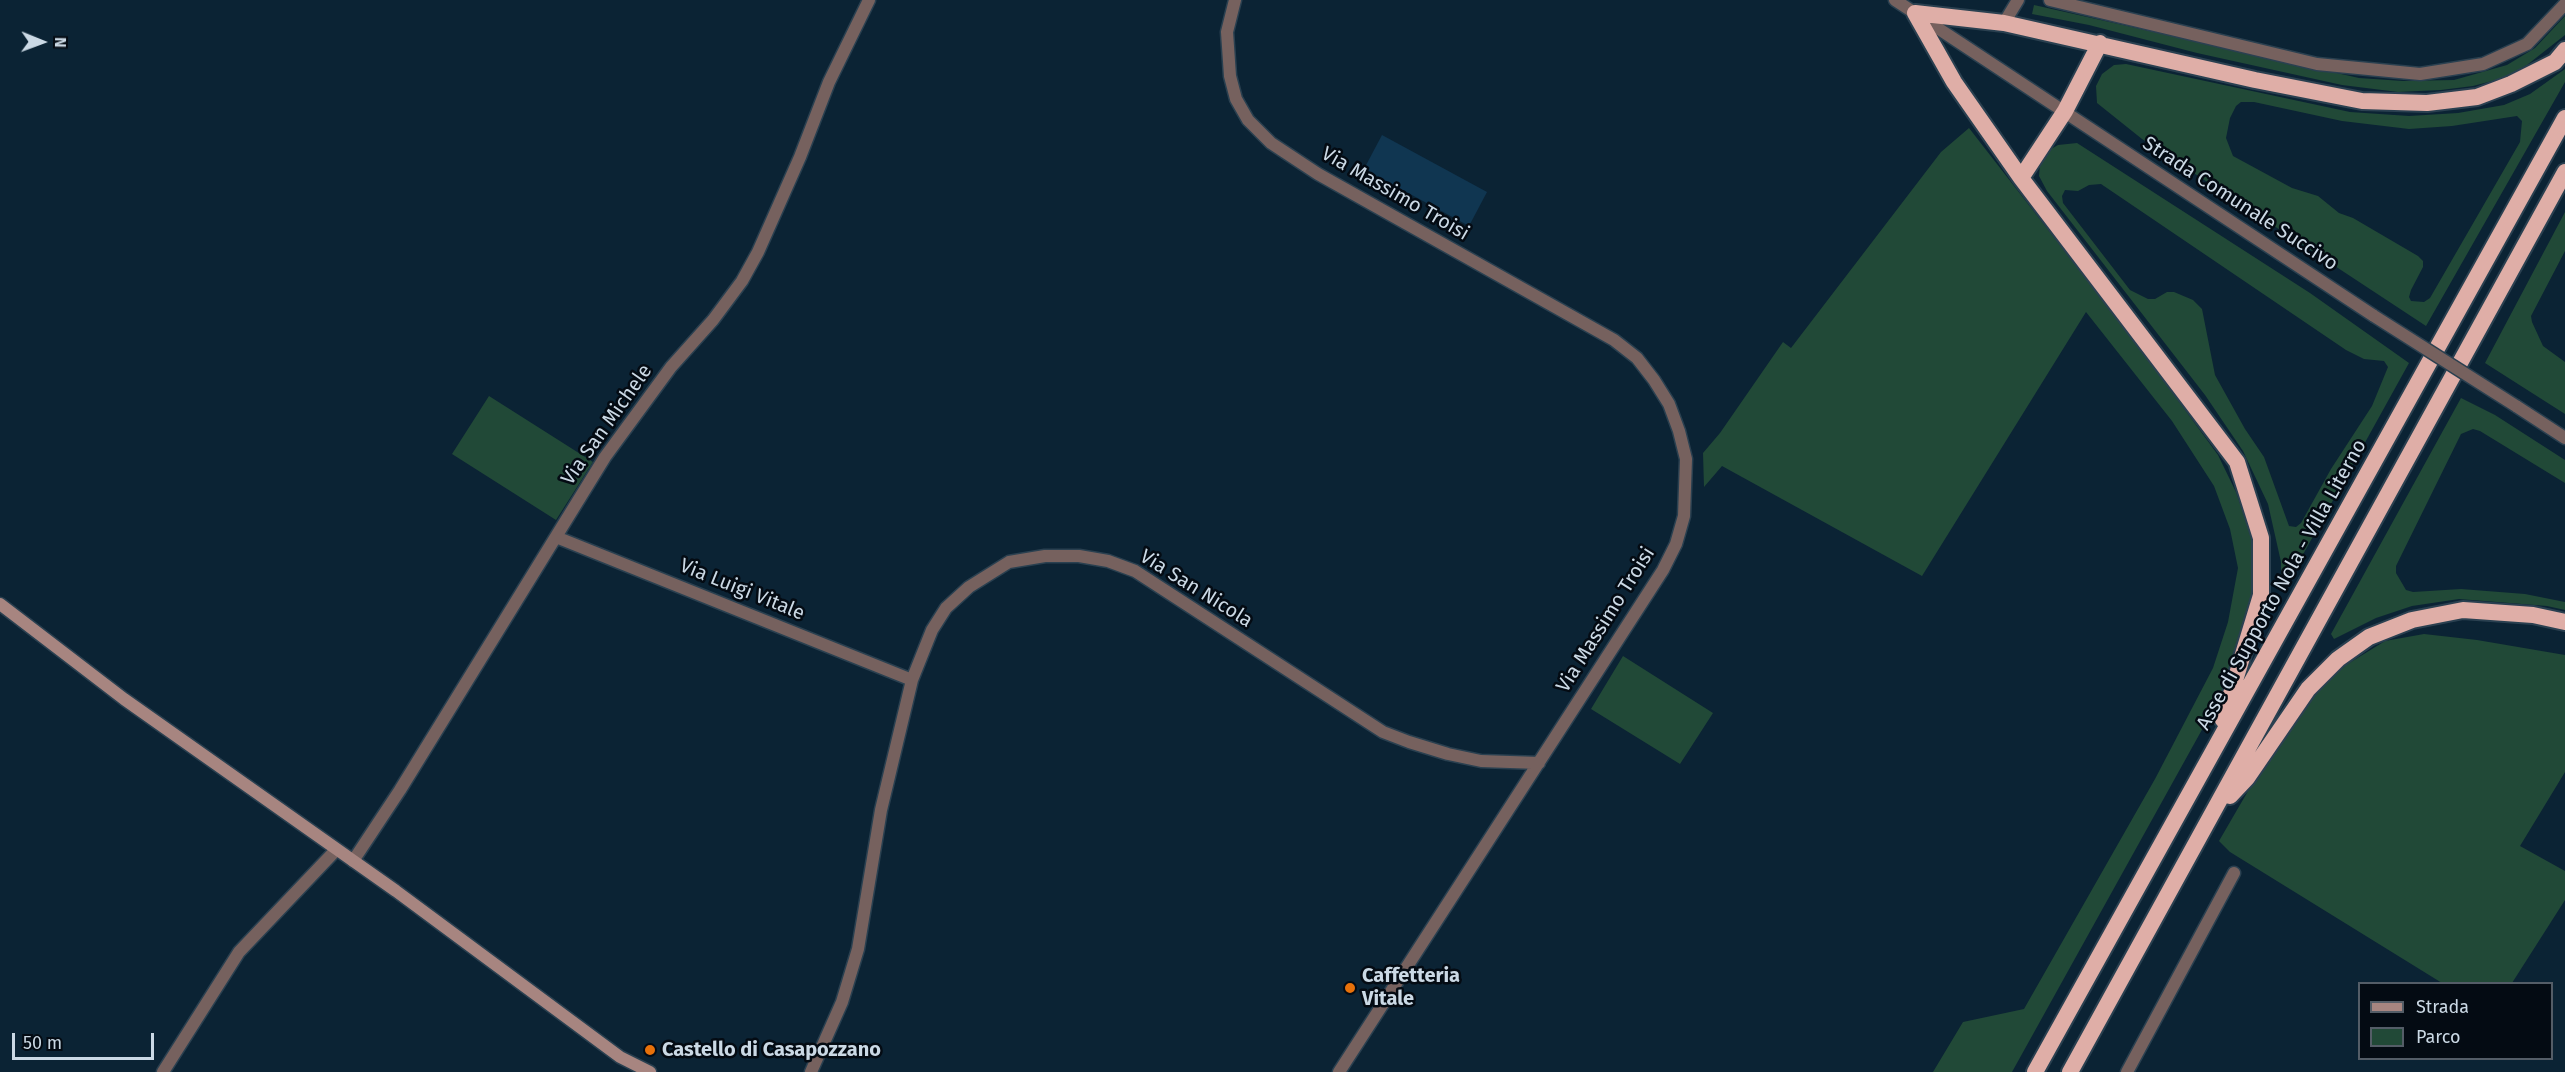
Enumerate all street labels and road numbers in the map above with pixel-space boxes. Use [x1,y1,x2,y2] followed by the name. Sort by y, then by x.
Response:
[2138,132,2342,276] street label: Strada Comunale Succivo
[1317,142,1473,246] street label: Via Massimo Troisi
[557,360,657,490] street label: Via San Michele
[2192,436,2372,734] street label: Asse di Supporto Nola - Villa Literno
[1552,543,1660,697] street label: Via Massimo Troisi
[1135,545,1257,633] street label: Via San Nicola
[676,554,808,626] street label: Via Luigi Vitale

